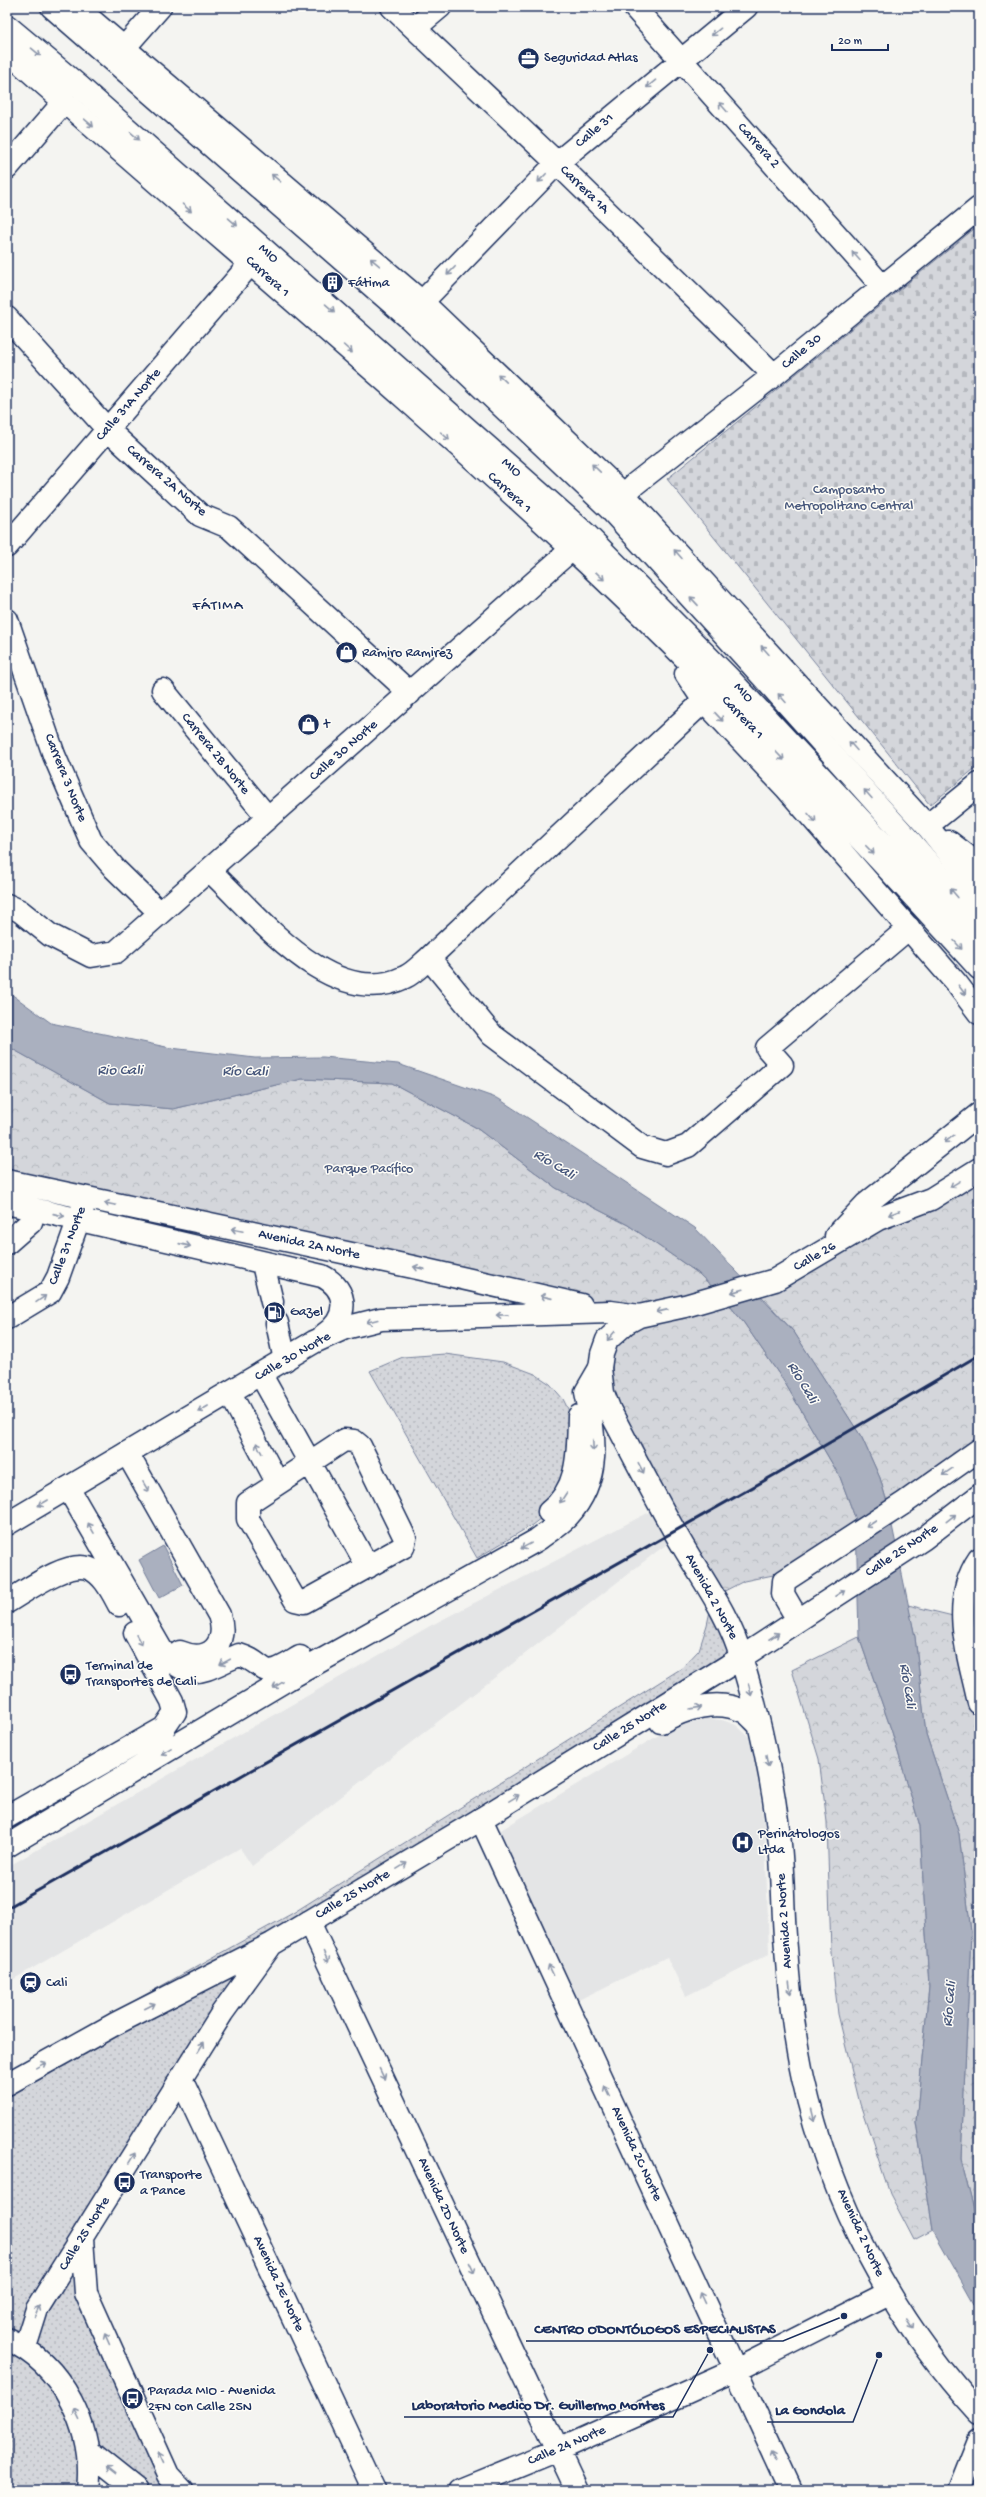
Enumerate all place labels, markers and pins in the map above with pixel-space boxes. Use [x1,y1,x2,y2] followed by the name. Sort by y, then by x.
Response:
[515,45,541,71] office icon: Seguridad Atlas
[544,50,639,67] place label: Seguridad Atlas
[319,270,345,296] building icon: Fátima
[347,275,391,292] place label: Fátima
[334,640,360,666] shop icon: Ramiro Ramirez
[362,645,453,662] place label: Ramiro Ramirez
[295,711,321,737] shop icon: t
[323,716,331,733] place label: t
[261,1299,287,1325] fuel station icon: Gazel
[290,1304,323,1321] place label: Gazel
[85,1658,197,1691] place label: Terminal de Transportes de Cali
[57,1661,83,1687] bus stop icon: Terminal de Transportes de Cali
[757,1826,840,1859] place label: Perinatologos Ltda
[729,1829,755,1855] hospital icon: Perinatologos Ltda
[18,1970,44,1996] station icon: Cali
[46,1975,67,1992] place label: Cali
[139,2167,203,2200] place label: Transporte a Pance
[112,2170,138,2196] bus stop icon: Transporte a Pance
[526,2314,783,2341] callout: CENTRO ODONTÓLOGOS ESPECIALISTAS
[147,2383,277,2416] place label: Parada MIO - Avenida 2FN con Calle 25N
[120,2386,146,2412] bus stop icon: Parada MIO - Avenida 2FN con Calle 25N
[404,2390,673,2417] callout: Laboratorio Medico Dr. Guillermo Montes
[767,2395,853,2422] callout: La Gondola

